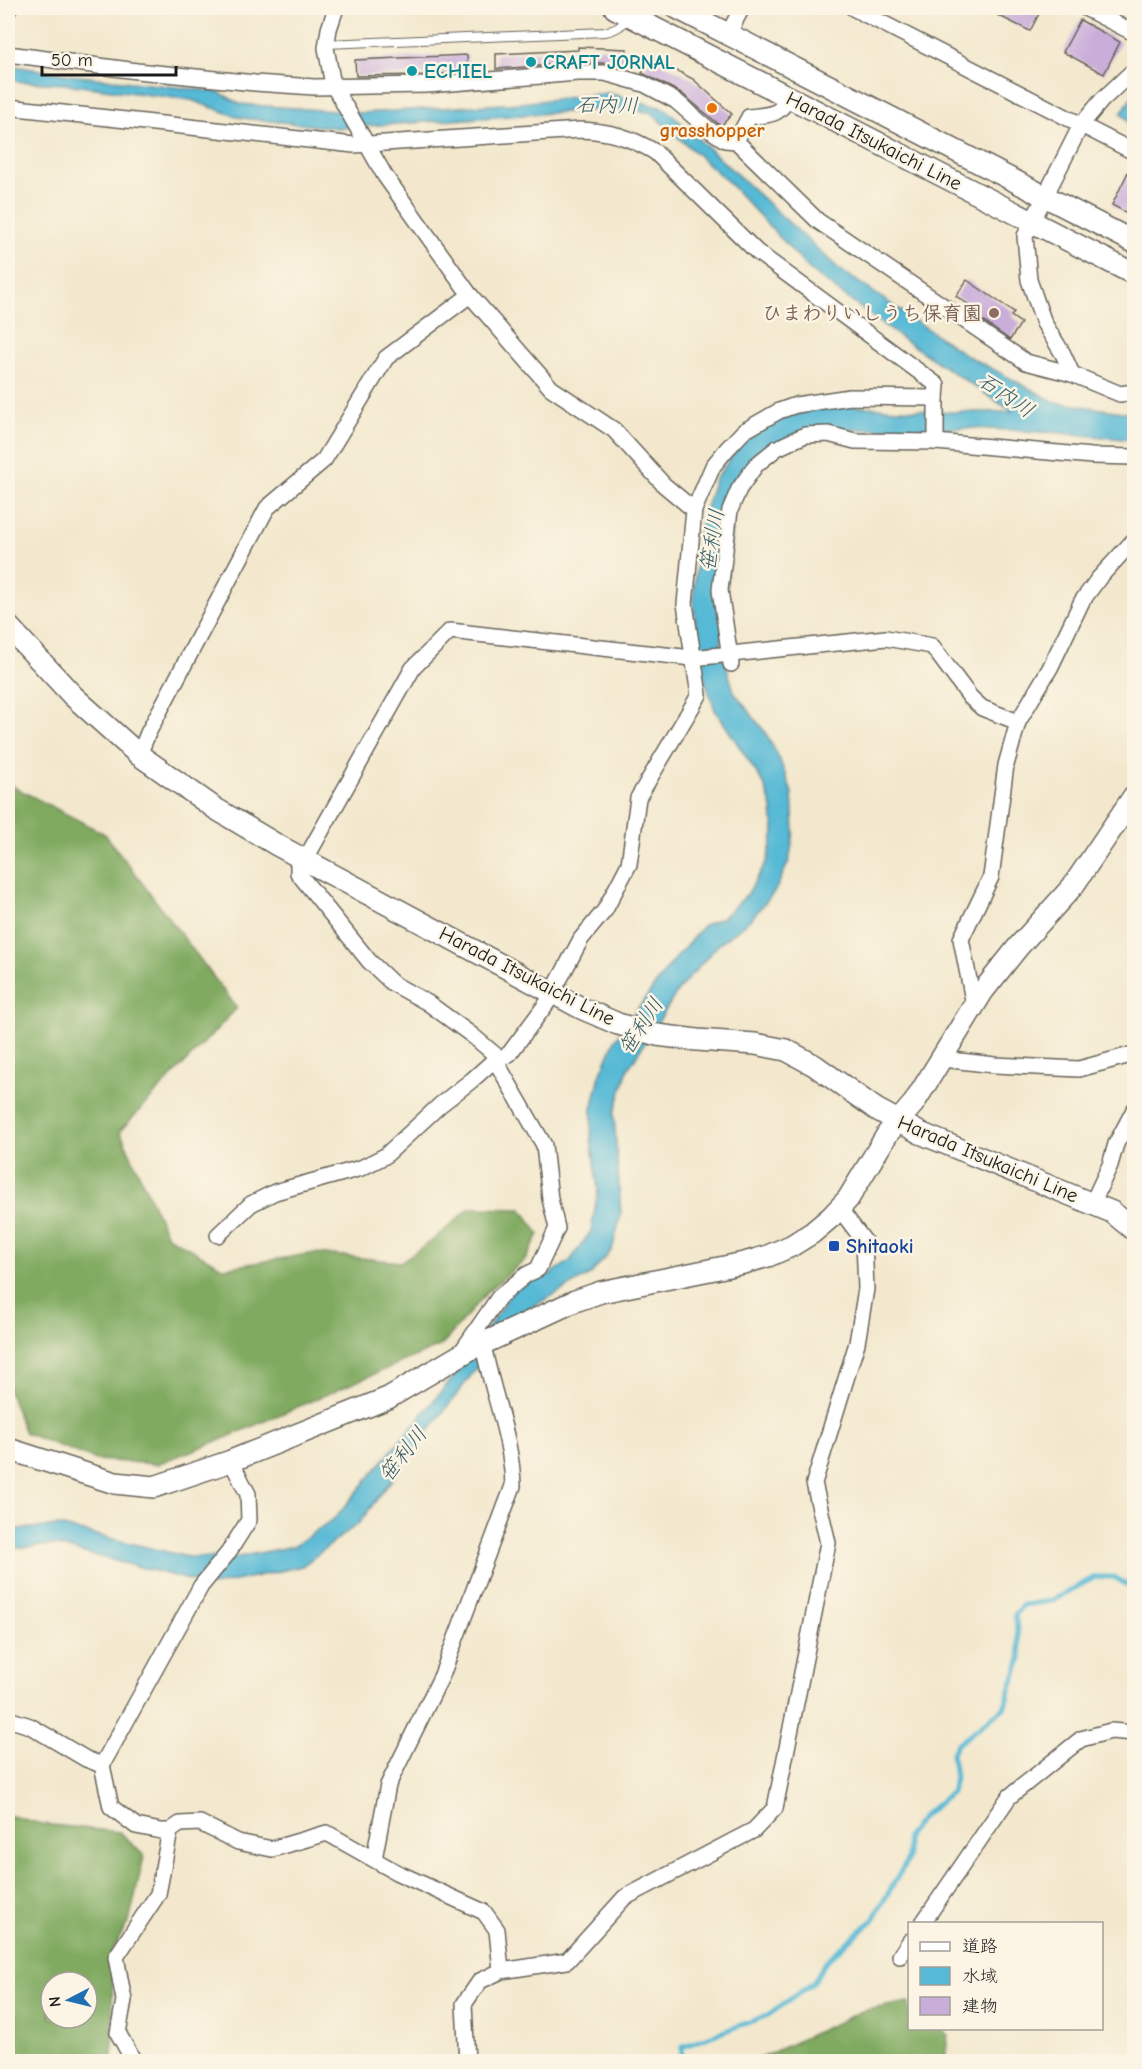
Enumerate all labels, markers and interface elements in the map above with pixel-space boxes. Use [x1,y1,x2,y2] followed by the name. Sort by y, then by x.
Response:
[42,39,176,77] scale bar
[51,50,93,71] text: 50 m
[543,51,675,74] place label: CRAFT JORNAL
[524,55,538,69] marker: CRAFT JORNAL
[424,60,492,83] place label: ECHIEL
[405,64,419,78] marker: ECHIEL
[782,87,966,195] street label: Harada Itsukaichi Line
[575,92,639,118] water label: 石内川
[705,101,719,115] marker: grasshopper
[659,119,765,142] place label: grasshopper
[762,302,982,325] place label: ひまわりいしうち保育園
[987,306,1001,320] marker: ひまわりいしうち保育園
[973,367,1039,423] water label: 石内川
[695,507,729,573] water label: 笹利川
[435,922,619,1030] street label: Harada Itsukaichi Line
[614,993,668,1059] water label: 笹利川
[894,1111,1082,1207] street label: Harada Itsukaichi Line
[846,1235,914,1258] place label: Shitaoki
[827,1239,841,1253] marker: Shitaoki
[374,1422,432,1486] water label: 笹利川
[908,1922,1103,2030] legend
[962,1936,998,1957] text: 道路
[962,1966,998,1987] text: 水域
[39,1970,99,2030] north arrow
[46,1995,65,2008] text: N
[962,1996,998,2017] text: 建物

